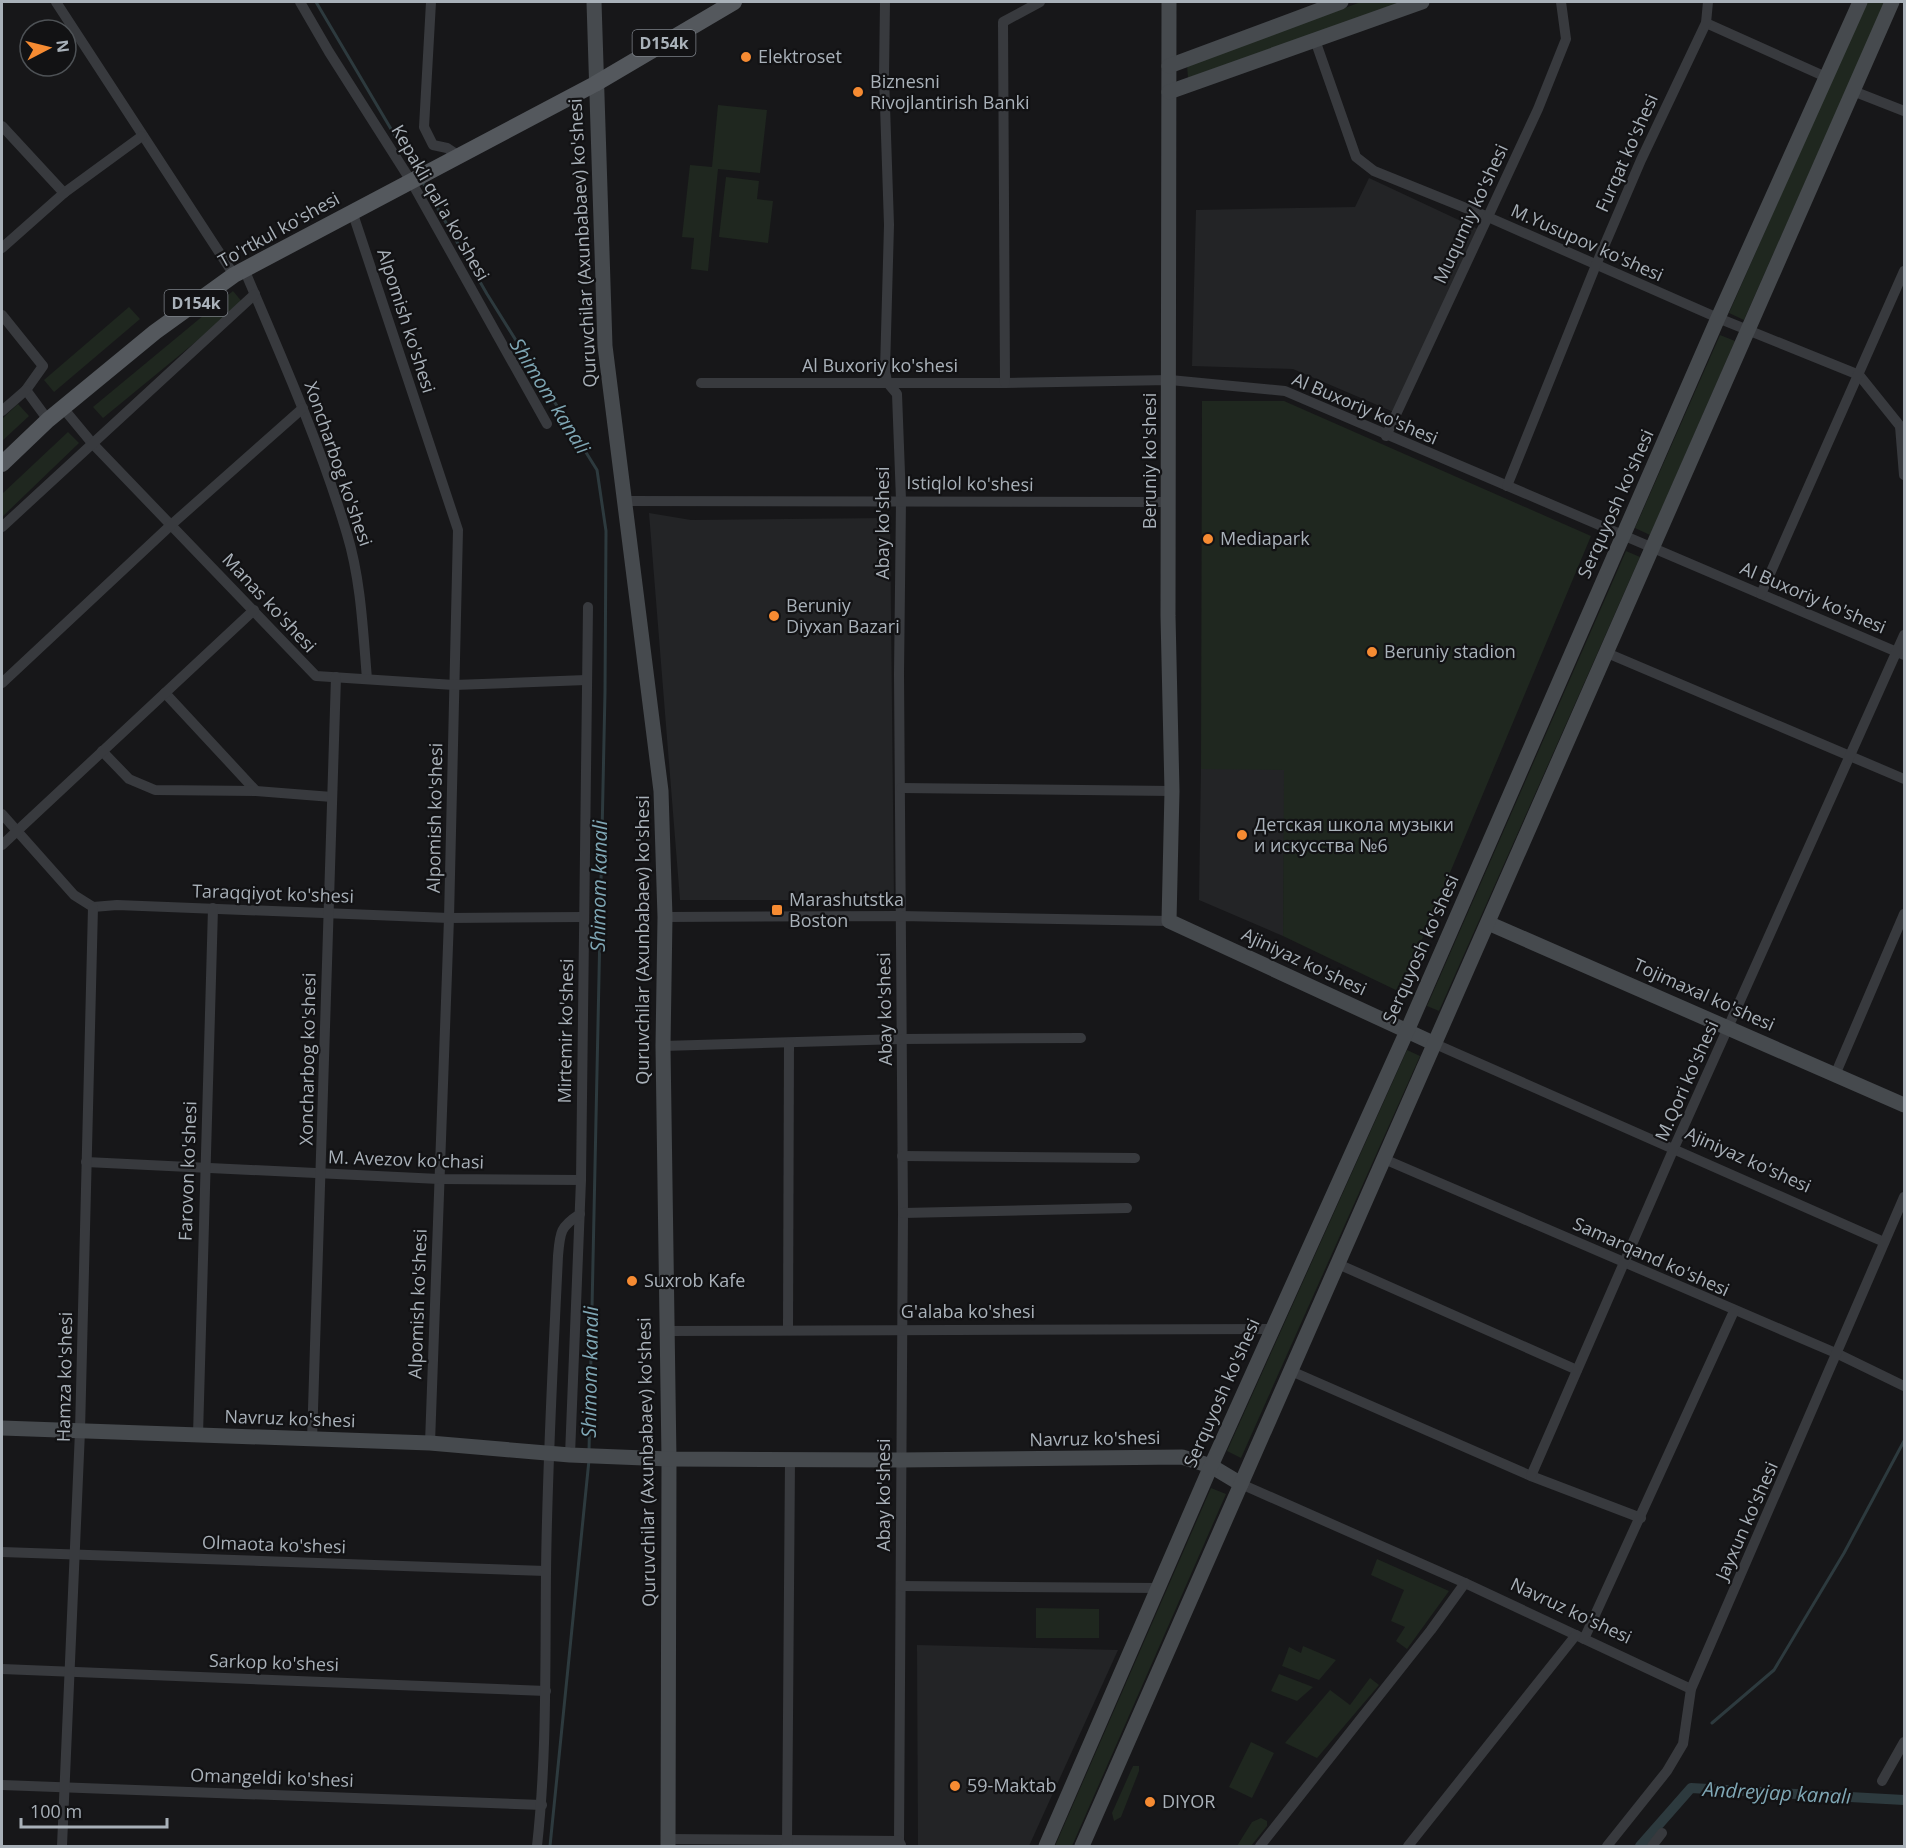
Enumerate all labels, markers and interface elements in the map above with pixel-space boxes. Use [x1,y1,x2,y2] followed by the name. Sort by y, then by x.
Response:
[18,18,78,78] north arrow
[632,30,696,56] road number: D154k
[51,38,75,54] text: N
[758,44,842,68] place label: Elektroset
[739,50,753,64] marker: Elektroset
[870,69,1029,114] place label: Biznesni Rivojlantirish Banki
[851,85,865,99] marker: Biznesni Rivojlantirish Banki
[1589,90,1663,215] street label: Furqat ko'shesi
[562,98,602,388] street label: Quruvchilar (Axunbabaev) ko'shesi
[386,120,495,285] street label: Kepakli qal'a ko'shesi
[1427,140,1513,287] street label: Muqumiy ko'shesi
[214,186,343,272] street label: To'rtkul ko'shesi
[1508,198,1667,286] street label: M.Yusupov ko'shesi
[372,245,442,396] street label: Alpomish ko'shesi
[164,290,228,316] road number: D154k
[504,333,597,460] water label: Shimom kanali
[802,353,958,377] street label: Al Buxoriy ko'shesi
[1289,367,1442,450] street label: Al Buxoriy ko'shesi
[299,378,378,549] street label: Xoncharbog ko'shesi
[1137,393,1161,529] street label: Beruniy ko'shesi
[1571,425,1659,582] street label: Serquyosh ko'shesi
[870,466,894,580] street label: Abay ko'shesi
[906,470,1034,496] street label: Istiqlol ko'shesi
[1220,526,1310,550] place label: Mediapark
[1201,532,1215,546] marker: Mediapark
[217,547,322,657] street label: Manas ko'shesi
[1737,556,1890,639] street label: Al Buxoriy ko'shesi
[786,593,900,638] place label: Beruniy Diyxan Bazari
[767,609,781,623] marker: Beruniy Diyxan Bazari
[1384,639,1516,663] place label: Beruniy stadion
[1365,645,1379,659] marker: Beruniy stadion
[421,743,447,893] street label: Alpomish ko'shesi
[630,795,654,1085] street label: Quruvchilar (Axunbabaev) ko'shesi
[1254,812,1454,857] place label: Детская школа музыки и искусства №6
[584,819,613,952] water label: Shimom kanali
[1235,828,1249,842] marker: Детская школа музыки и искусства №6
[1376,870,1464,1027] street label: Serquyosh ko'shesi
[192,878,354,908] street label: Taraqqiyot ko'shesi
[789,887,904,932] place label: Marashutstka Boston
[770,903,784,917] marker: Marashutstka Boston
[1238,922,1371,1001] street label: Ajiniyaz ko'shesi
[871,952,897,1066] street label: Abay ko'shesi
[1630,952,1779,1036] street label: Tojimaxal ko'shesi
[552,958,578,1104] street label: Mirtemir ko'shesi
[293,972,321,1146] street label: Xoncharbog ko'shesi
[1649,1017,1723,1145] street label: M.Qori ko'shesi
[173,1101,201,1241] street label: Farovon ko'shesi
[1682,1121,1815,1198] street label: Ajiniyaz ko'shesi
[328,1144,484,1174] street label: M. Avezov ko'chasi
[1569,1211,1733,1301] street label: Samarqand ko'shesi
[402,1228,432,1380] street label: Alpomish ko'shesi
[644,1268,745,1292] place label: Suxrob Kafe
[625,1274,639,1288] marker: Suxrob Kafe
[901,1299,1035,1323] street label: G'alaba ko'shesi
[575,1305,604,1438] water label: Shimom kanali
[51,1312,77,1442] street label: Hamza ko'shesi
[1177,1314,1265,1471] street label: Serquyosh ko'shesi
[631,1317,661,1607] street label: Quruvchilar (Axunbabaev) ko'shesi
[224,1404,356,1432] street label: Navruz ko'shesi
[1029,1425,1161,1451] street label: Navruz ko'shesi
[871,1438,895,1552] street label: Abay ko'shesi
[1708,1458,1783,1585] street label: Jayxun ko'shesi
[202,1529,347,1559] street label: Olmaota ko'shesi
[1507,1572,1636,1649] street label: Navruz ko'shesi
[209,1648,340,1676] street label: Sarkop ko'shesi
[190,1762,354,1792] street label: Omangeldi ko'shesi
[967,1773,1056,1797] place label: 59-Maktab
[1700,1775,1852,1810] water label: Andreyjap kanalı
[948,1779,962,1793] marker: 59-Maktab
[1162,1789,1215,1813] place label: DIYOR
[21,1791,166,1829] scale bar
[1143,1795,1157,1809] marker: DIYOR
[30,1799,82,1823] text: 100 m

